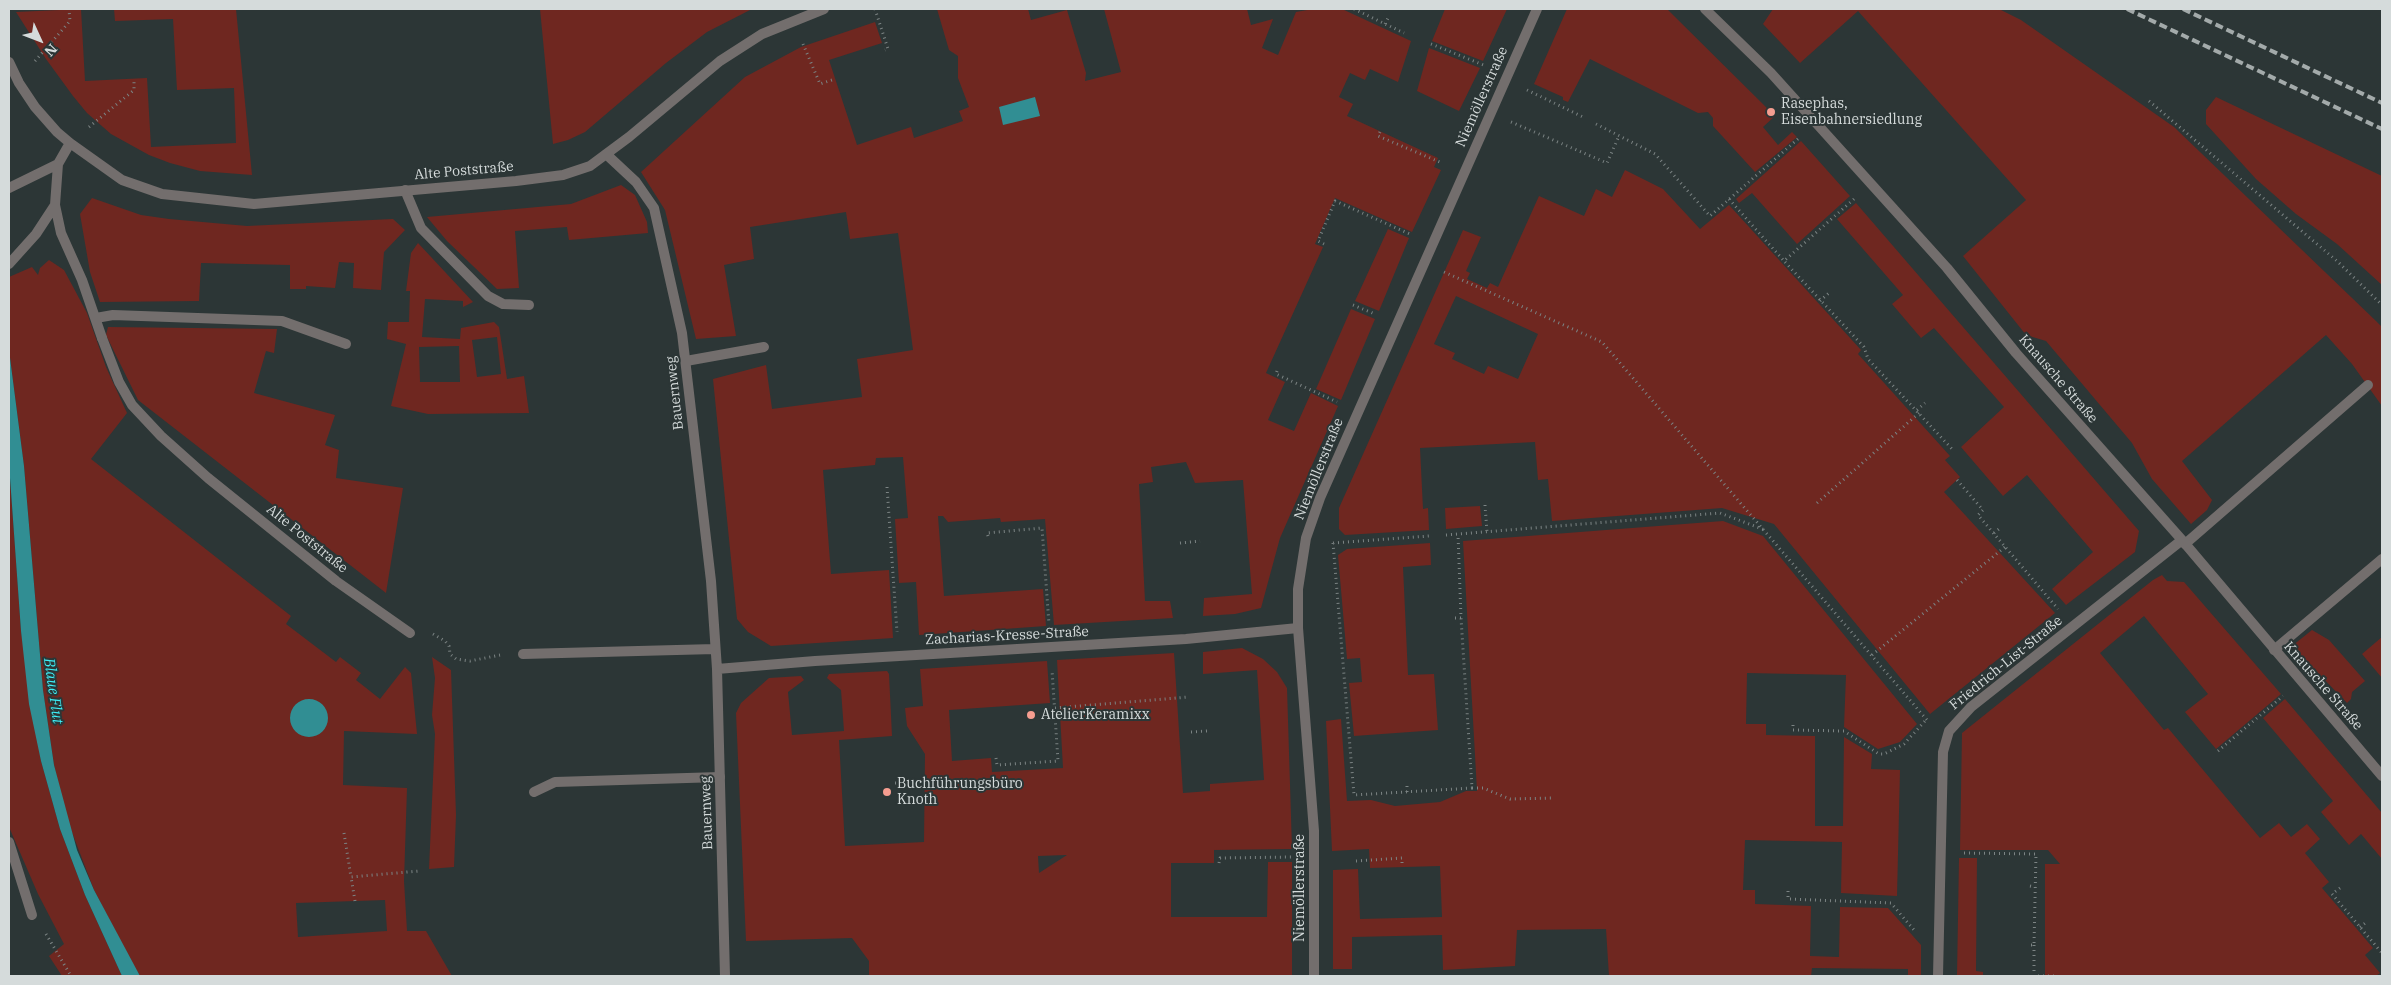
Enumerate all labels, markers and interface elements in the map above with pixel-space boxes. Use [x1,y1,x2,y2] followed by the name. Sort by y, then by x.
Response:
[15,15,65,65] north arrow
[41,40,61,60] text: N
[1452,44,1512,150] street label: Niemöllerstraße
[1781,96,1922,128] place label: Rasephas, Eisenbahnersiedlung
[1765,106,1777,118] marker: Rasephas, Eisenbahnersiedlung
[414,158,514,184] street label: Alte Poststraße
[2015,331,2101,427] street label: Knausche Straße
[663,355,687,431] street label: Bauernweg
[1291,416,1347,522] street label: Niemöllerstraße
[263,501,351,577] street label: Alte Poststraße
[1946,612,2066,714] street label: Friedrich-List-Straße
[925,623,1089,649] street label: Zacharias-Kresse-Straße
[2280,638,2366,734] street label: Knausche Straße
[39,657,67,725] water label: Blaue Flut
[1041,707,1150,723] place label: AtelierKeramixx
[1025,709,1037,721] marker: AtelierKeramixx
[697,776,717,850] street label: Bauernweg
[897,776,1023,809] place label: Buchführungsbüro Knoth
[881,786,893,798] marker: Buchführungsbüro Knoth
[1292,834,1308,942] street label: Niemöllerstraße

